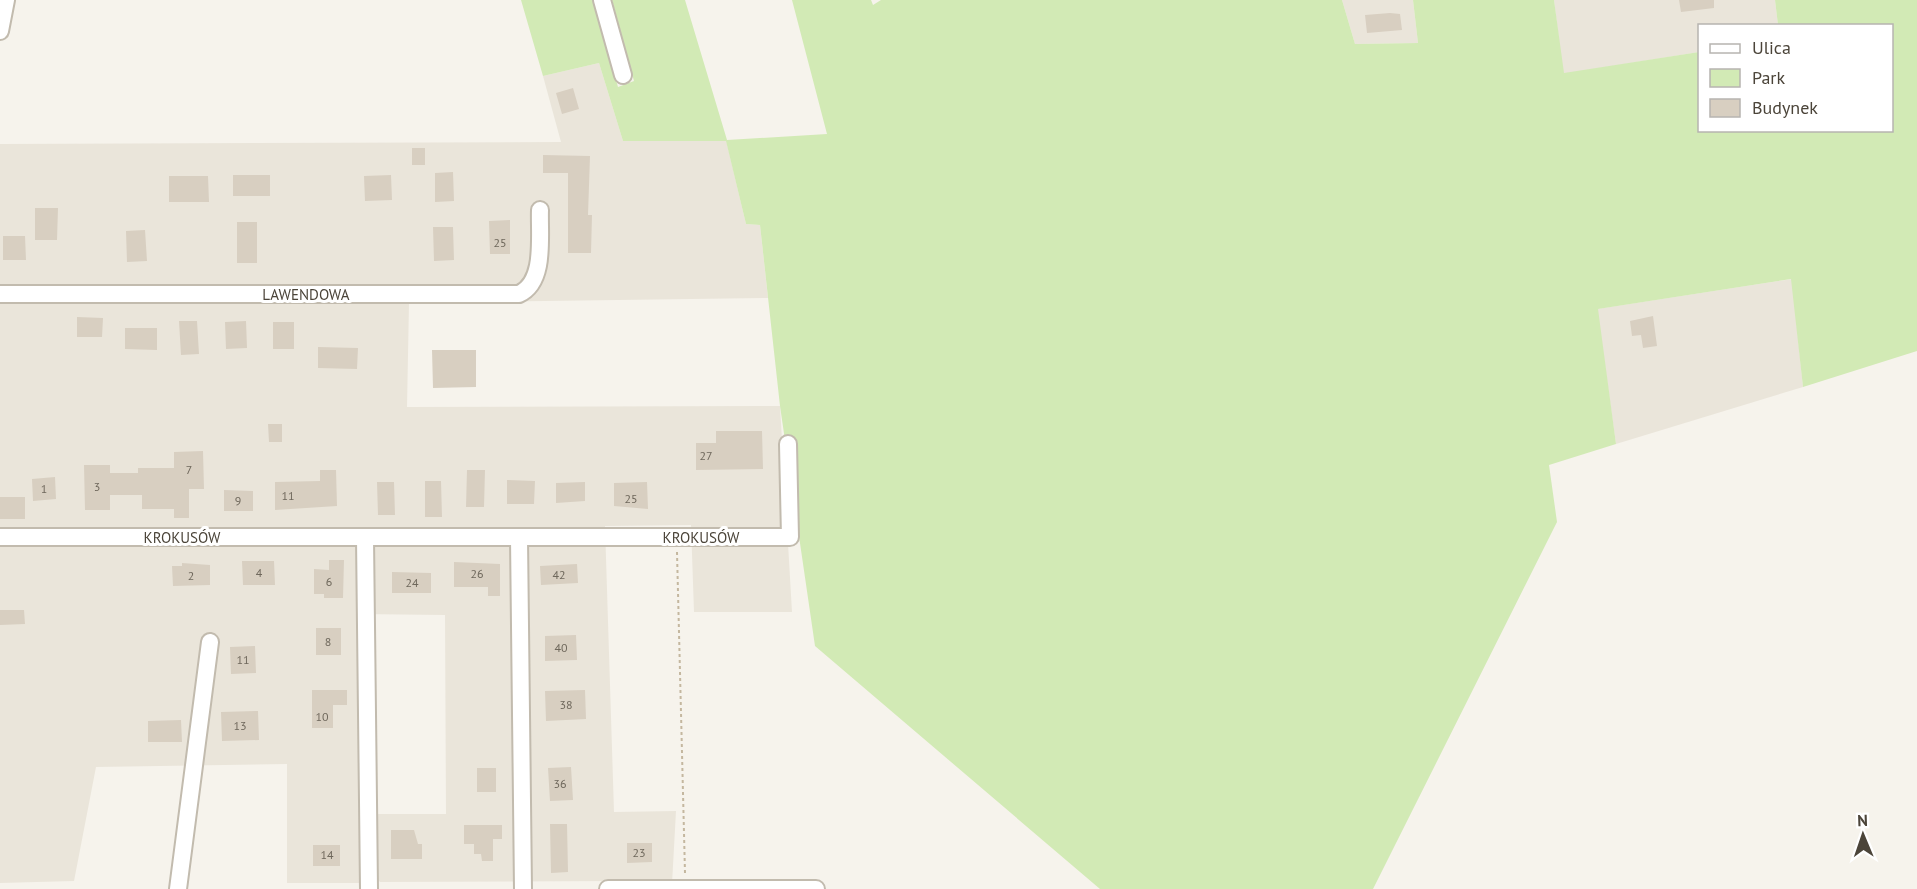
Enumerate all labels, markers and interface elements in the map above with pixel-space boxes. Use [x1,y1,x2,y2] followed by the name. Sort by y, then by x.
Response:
[1698,24,1893,132] legend
[1752,36,1791,59] text: Ulica
[1752,66,1785,89] text: Park
[1752,96,1818,119] text: Budynek
[493,235,507,250] house number: 25
[262,285,350,304] street label: LAWENDOWA
[699,448,713,463] house number: 27
[186,462,192,477] house number: 7
[94,479,100,494] house number: 3
[41,481,47,496] house number: 1
[281,488,295,503] house number: 11
[624,491,638,506] house number: 25
[235,493,241,508] house number: 9
[144,528,221,547] street label: KROKUSÓW
[663,528,740,547] street label: KROKUSÓW
[256,565,263,580] house number: 4
[470,566,484,581] house number: 26
[552,567,566,582] house number: 42
[188,568,194,583] house number: 2
[326,574,332,589] house number: 6
[405,575,419,590] house number: 24
[325,634,331,649] house number: 8
[554,640,568,655] house number: 40
[236,652,250,667] house number: 11
[559,697,573,712] house number: 38
[315,709,329,724] house number: 10
[233,718,247,733] house number: 13
[553,776,567,791] house number: 36
[1833,805,1893,865] north arrow
[1857,810,1868,830] text: N
[632,845,646,860] house number: 23
[320,847,334,862] house number: 14

